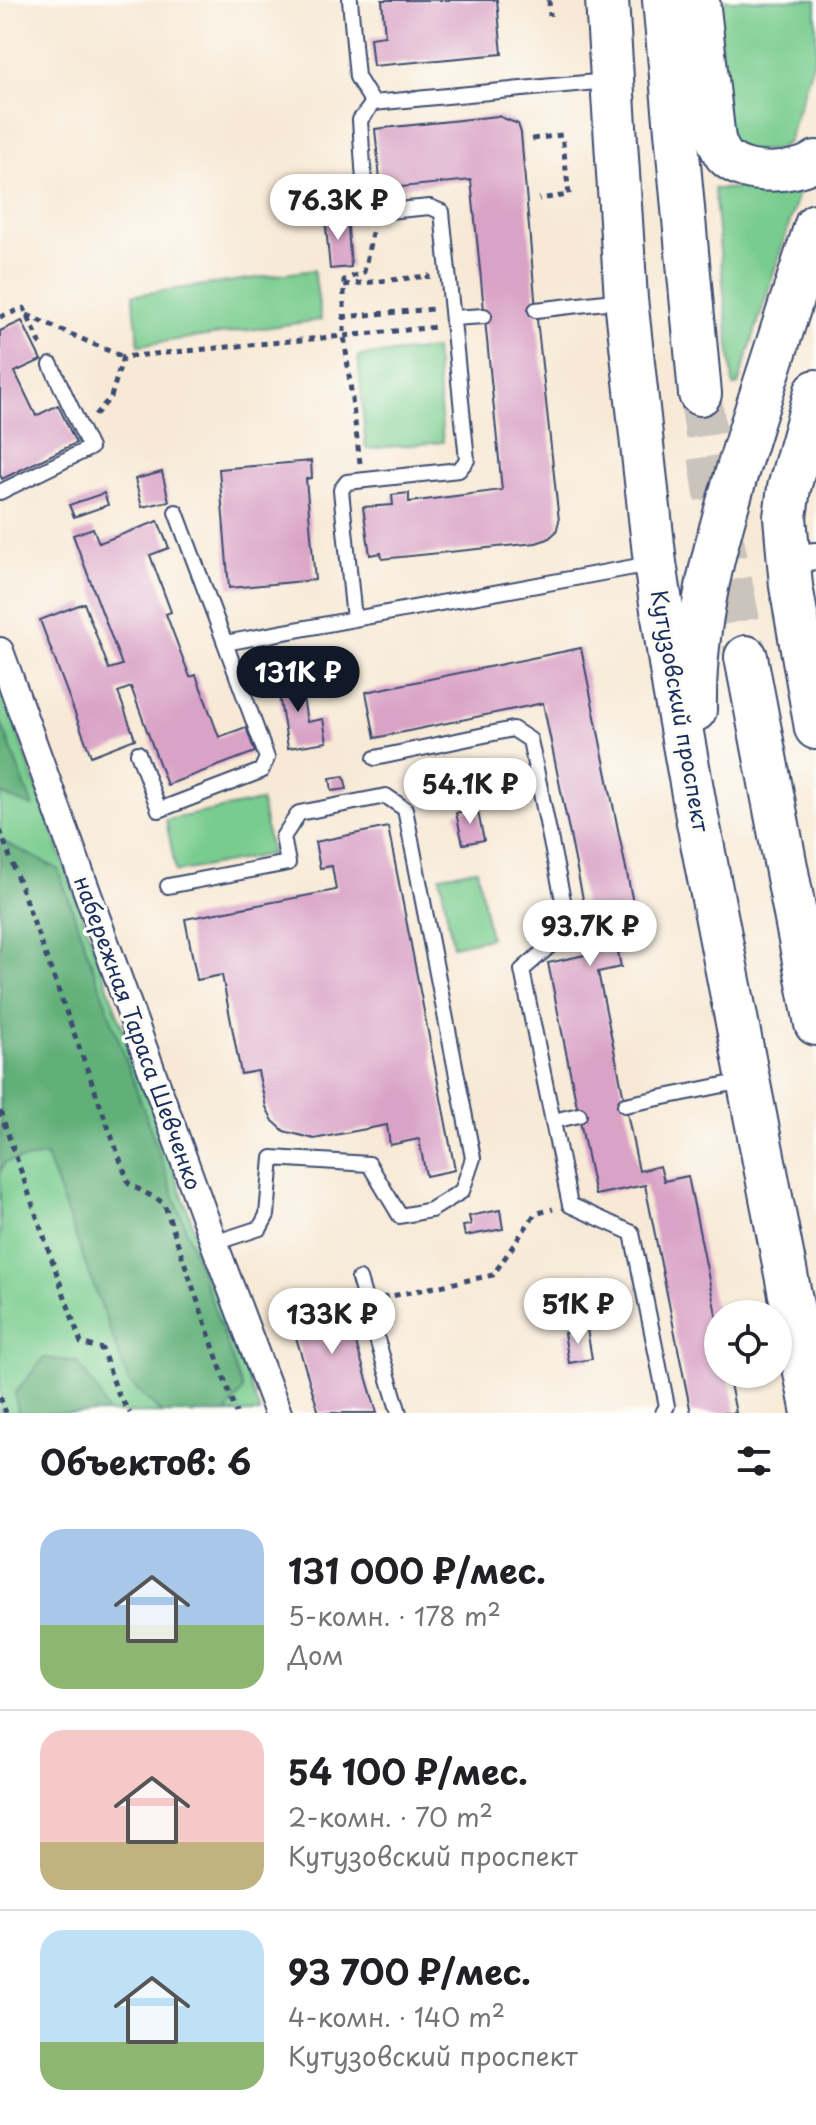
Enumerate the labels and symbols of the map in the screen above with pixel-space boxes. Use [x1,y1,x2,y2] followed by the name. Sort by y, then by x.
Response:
[264,174,412,242] pin: 76.3K ₽
[644,587,719,835] street label: Кутузовский проспект
[233,646,363,714] pin: 131K ₽
[396,758,544,826] pin: 54.1K ₽
[67,871,212,1194] street label: набережная Тараса Шевченко
[516,900,664,968] pin: 93.7K ₽
[522,1278,634,1346] pin: 51K ₽
[267,1288,397,1356] pin: 133K ₽

